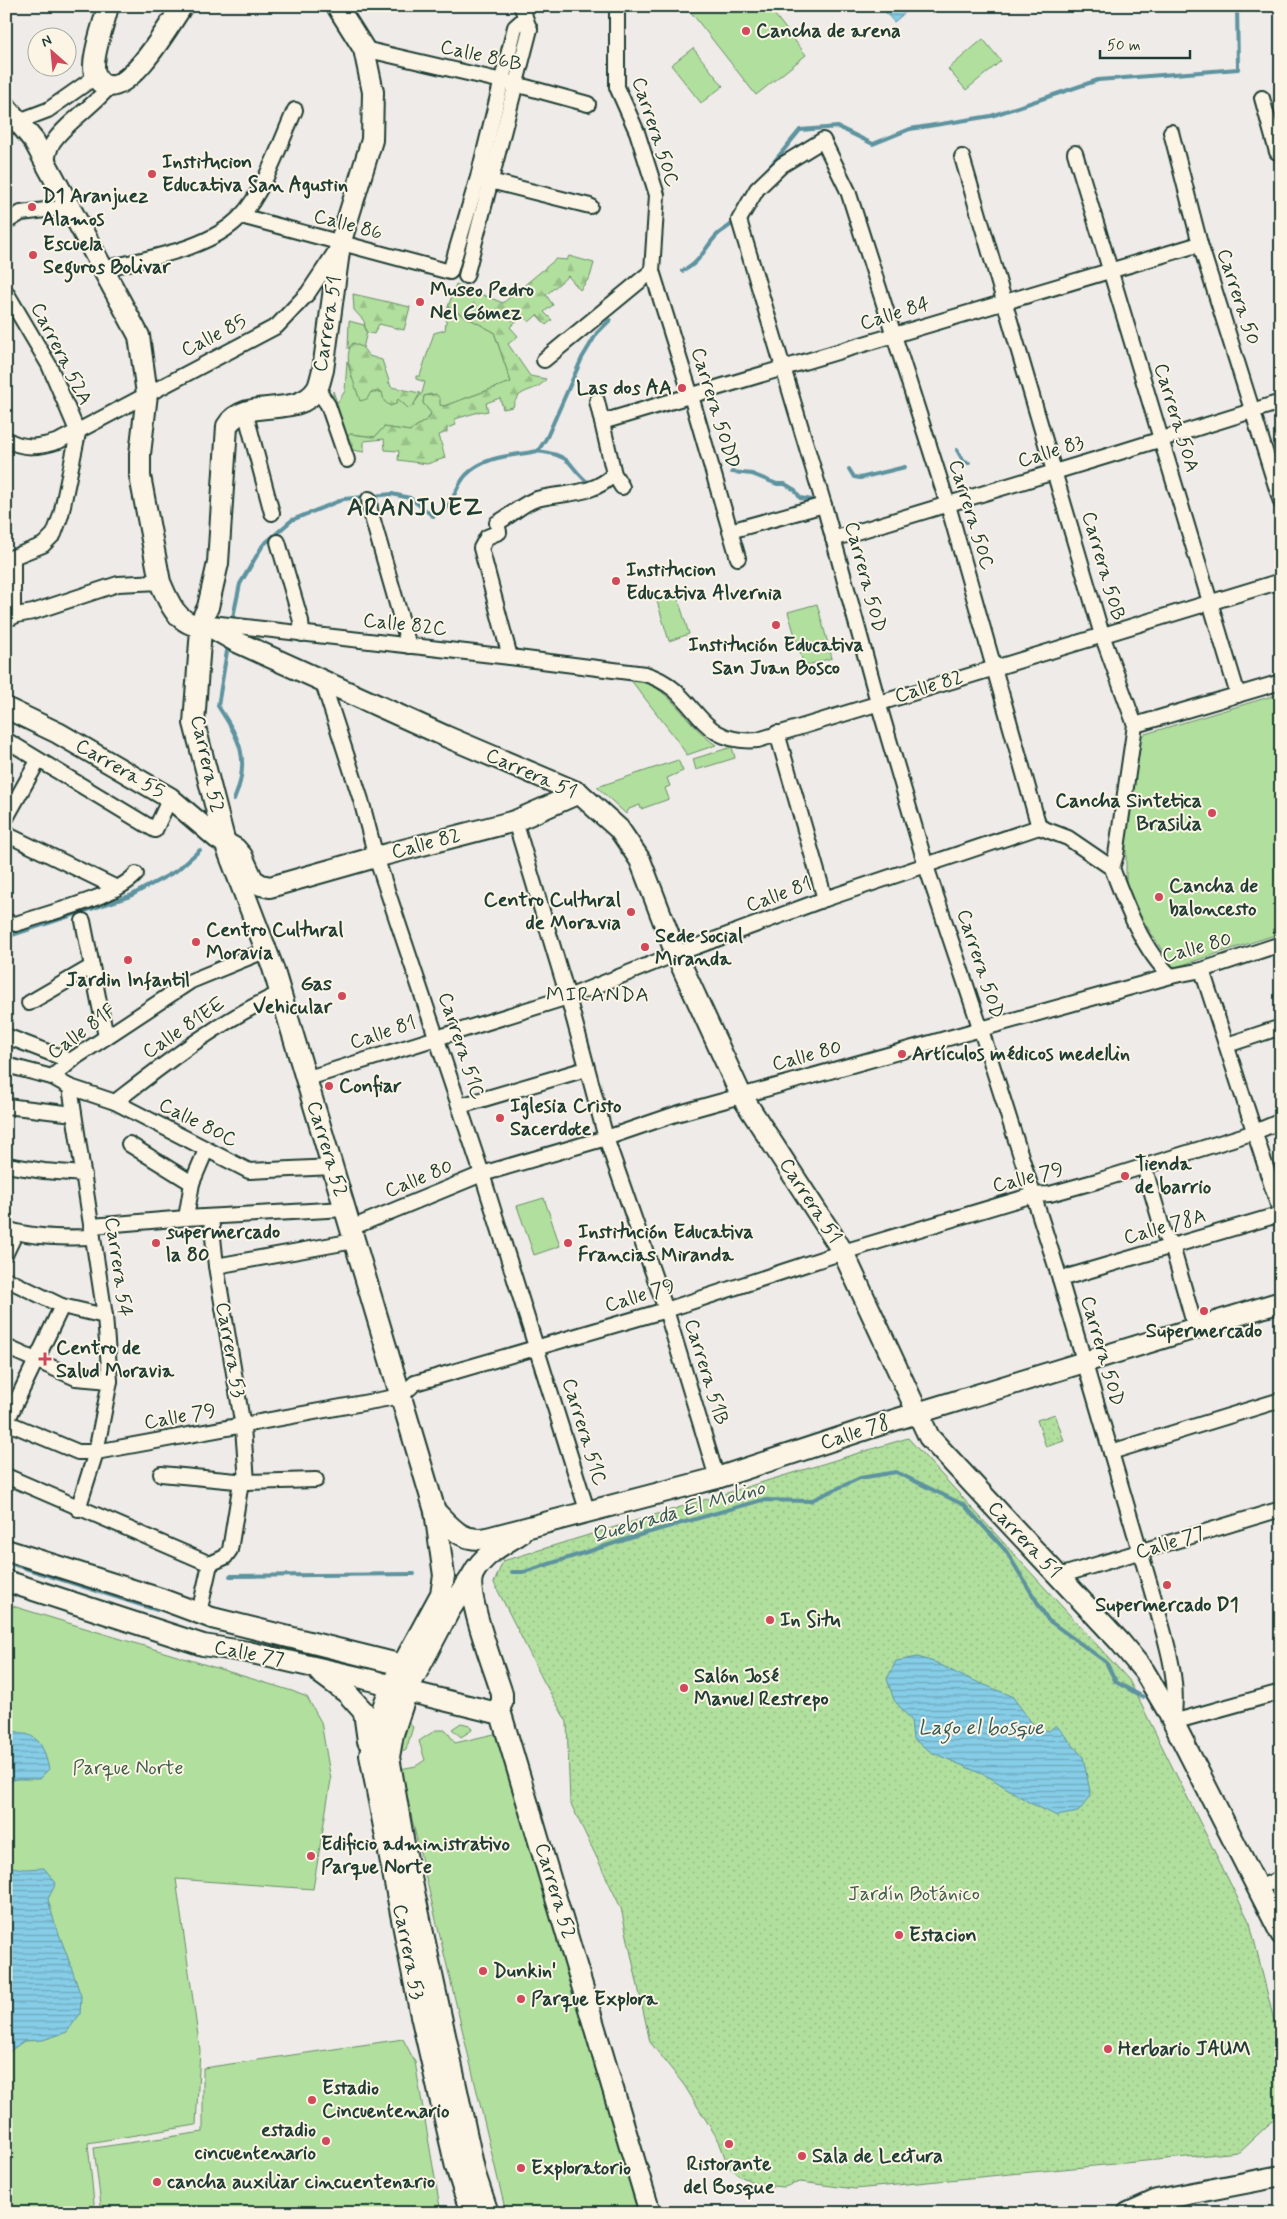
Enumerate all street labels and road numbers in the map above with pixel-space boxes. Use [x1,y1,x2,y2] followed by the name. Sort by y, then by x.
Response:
[437,33,525,79] street label: Calle 86B
[625,74,685,190] street label: Carrera 50C
[310,203,386,247] street label: Calle 86
[1210,245,1266,349] street label: Carrera 50
[307,274,349,374] street label: Carrera 51
[857,291,933,337] street label: Calle 84
[24,298,98,410] street label: Carrera 52A
[177,308,251,364] street label: Calle 85
[684,344,746,472] street label: Carrera 50DD
[1147,360,1205,476] street label: Carrera 50A
[1014,429,1088,475] street label: Calle 83
[941,457,1001,573] street label: Carrera 50C
[1075,508,1131,624] street label: Carrera 50B
[837,519,893,635] street label: Carrera 50D
[362,607,448,643] street label: Calle 82C
[891,664,967,710] street label: Calle 82
[184,713,230,815] street label: Carrera 52
[70,733,170,805] street label: Carrera 55
[481,742,581,806] street label: Carrera 51
[389,822,463,866] street label: Calle 82
[742,871,816,919] street label: Calle 81
[950,906,1010,1022] street label: Carrera 50D
[1159,926,1235,970] street label: Calle 80
[431,989,491,1103] street label: Carrera 51C
[137,990,231,1066] street label: Calle 81EE
[42,998,122,1066] street label: Calle 81F
[346,1010,420,1056] street label: Calle 81
[769,1034,845,1078] street label: Calle 80
[154,1092,242,1154] street label: Calle 80C
[300,1098,354,1200] street label: Carrera 52
[381,1153,457,1205] street label: Calle 80
[772,1153,848,1249] street label: Carrera 51
[990,1156,1066,1200] street label: Calle 79
[1121,1202,1209,1252] street label: Calle 78A
[98,1215,138,1319] street label: Carrera 54
[601,1272,679,1320] street label: Calle 79
[1073,1293,1131,1409] street label: Carrera 50D
[208,1300,252,1400] street label: Carrera 53
[677,1316,735,1428] street label: Carrera 51B
[555,1375,613,1489] street label: Carrera 51C
[142,1397,218,1437] street label: Calle 79
[817,1409,893,1457] street label: Calle 78
[981,1495,1067,1585] street label: Carrera 51
[1132,1520,1208,1566] street label: Calle 77
[212,1634,286,1674] street label: Calle 77
[528,1840,582,1942] street label: Carrera 52
[386,1902,430,2002] street label: Carrera 53

